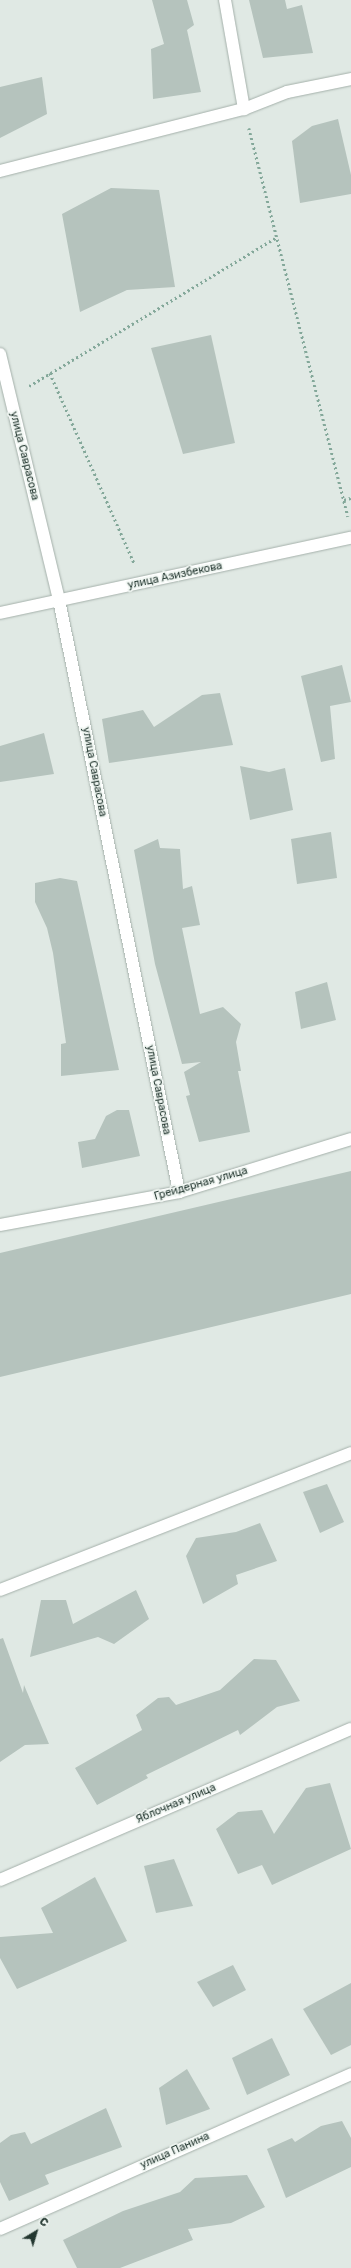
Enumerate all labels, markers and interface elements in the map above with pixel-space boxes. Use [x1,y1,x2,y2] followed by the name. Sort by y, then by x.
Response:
[7,410,41,502] street label: улица Саврасова
[126,560,224,592] street label: улица Азизбекова
[79,726,109,818] street label: улица Саврасова
[143,1044,173,1136] street label: улица Саврасова
[153,1164,249,1204] street label: Грейдерная улица
[134,1781,218,1827] street label: Яблочная улица
[138,2130,212,2172] street label: улица Панина
[16,2212,56,2252] north arrow
[37,2215,51,2230] text: С

